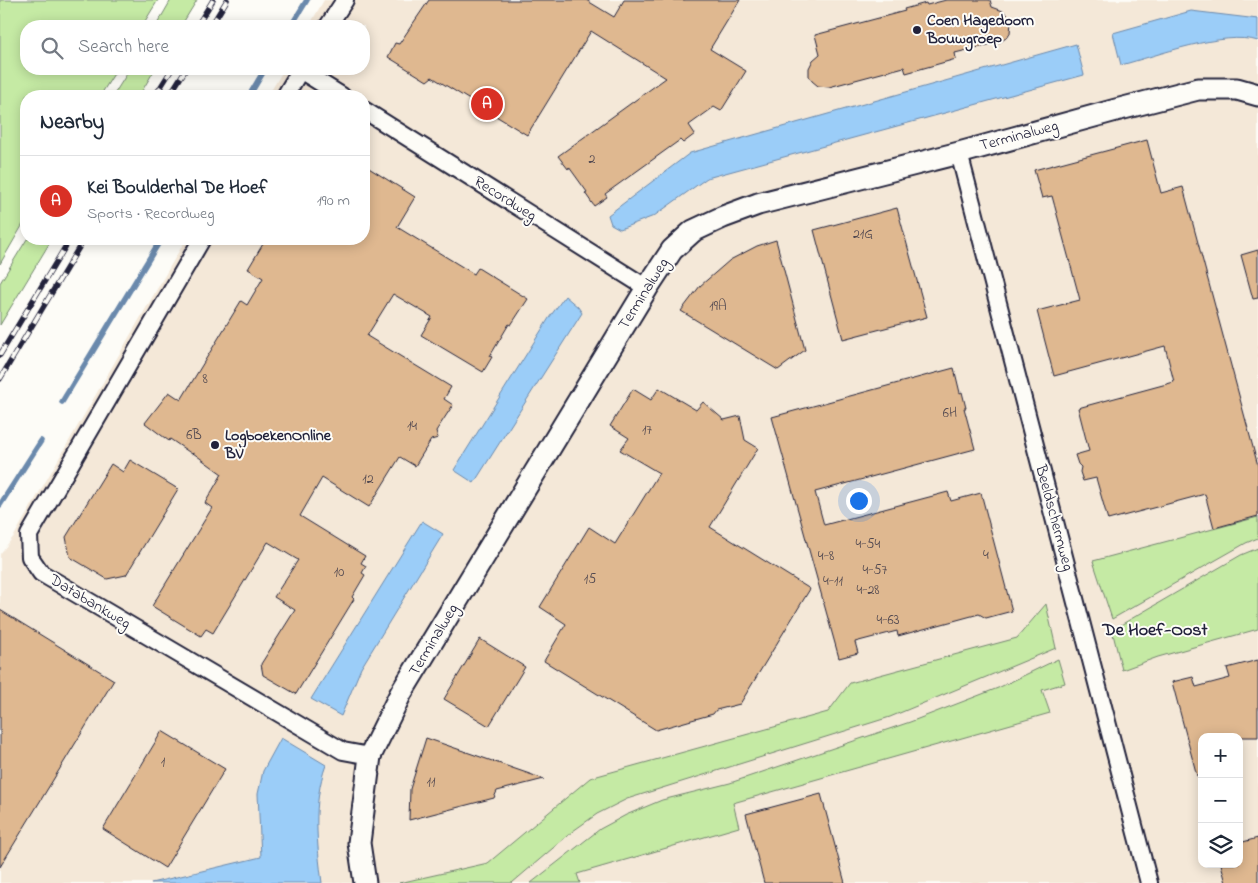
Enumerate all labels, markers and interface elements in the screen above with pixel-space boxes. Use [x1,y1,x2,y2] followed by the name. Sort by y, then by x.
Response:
[926,9,1034,52] place label: Coen Hagedoorn Bouwgroep
[20,20,370,75] search box
[911,24,923,36] marker: Coen Hagedoorn Bouwgroep
[38,34,66,62] icon: search
[78,34,169,61] text: Search here
[471,85,503,123] pin: A
[40,108,104,138] text: Nearby
[977,114,1061,158] street label: Terminalweg
[589,149,596,170] house number: 2
[469,170,541,228] street label: Recordweg
[87,175,267,202] text: Kei Boulderhal De Hoef
[51,189,61,213] text: A
[317,189,350,213] text: 190 m
[87,202,214,226] text: Sports · Recordweg
[853,224,873,245] house number: 21G
[612,253,676,335] street label: Terminalweg
[709,296,727,317] house number: 19A
[202,369,208,390] house number: 8
[943,403,957,424] house number: 6H
[407,416,417,437] house number: 14
[642,420,652,441] house number: 17
[224,424,332,466] place label: LogboekenOnline BV
[186,425,202,446] house number: 6B
[209,439,221,451] marker: LogboekenOnline BV
[1028,461,1080,574] street label: Beeldschermweg
[362,469,374,490] house number: 12
[846,488,872,514] your location
[856,534,881,555] house number: 4-54
[983,545,989,566] house number: 4
[818,546,834,567] house number: 4-8
[863,560,888,581] house number: 4-57
[334,562,344,583] house number: 10
[44,568,135,636] street label: Databankweg
[584,569,596,590] house number: 15
[823,571,844,592] house number: 4-11
[856,580,880,601] house number: 4-28
[403,599,465,681] street label: Terminalweg
[877,610,900,631] house number: 4-63
[1101,618,1209,644] district label: De Hoef-Oost
[1198,733,1243,868] map controls
[1198,733,1243,778] button: +
[161,752,166,773] house number: 1
[427,772,436,793] house number: 11
[1198,778,1243,823] button: −
[1198,823,1243,868] button: layers

